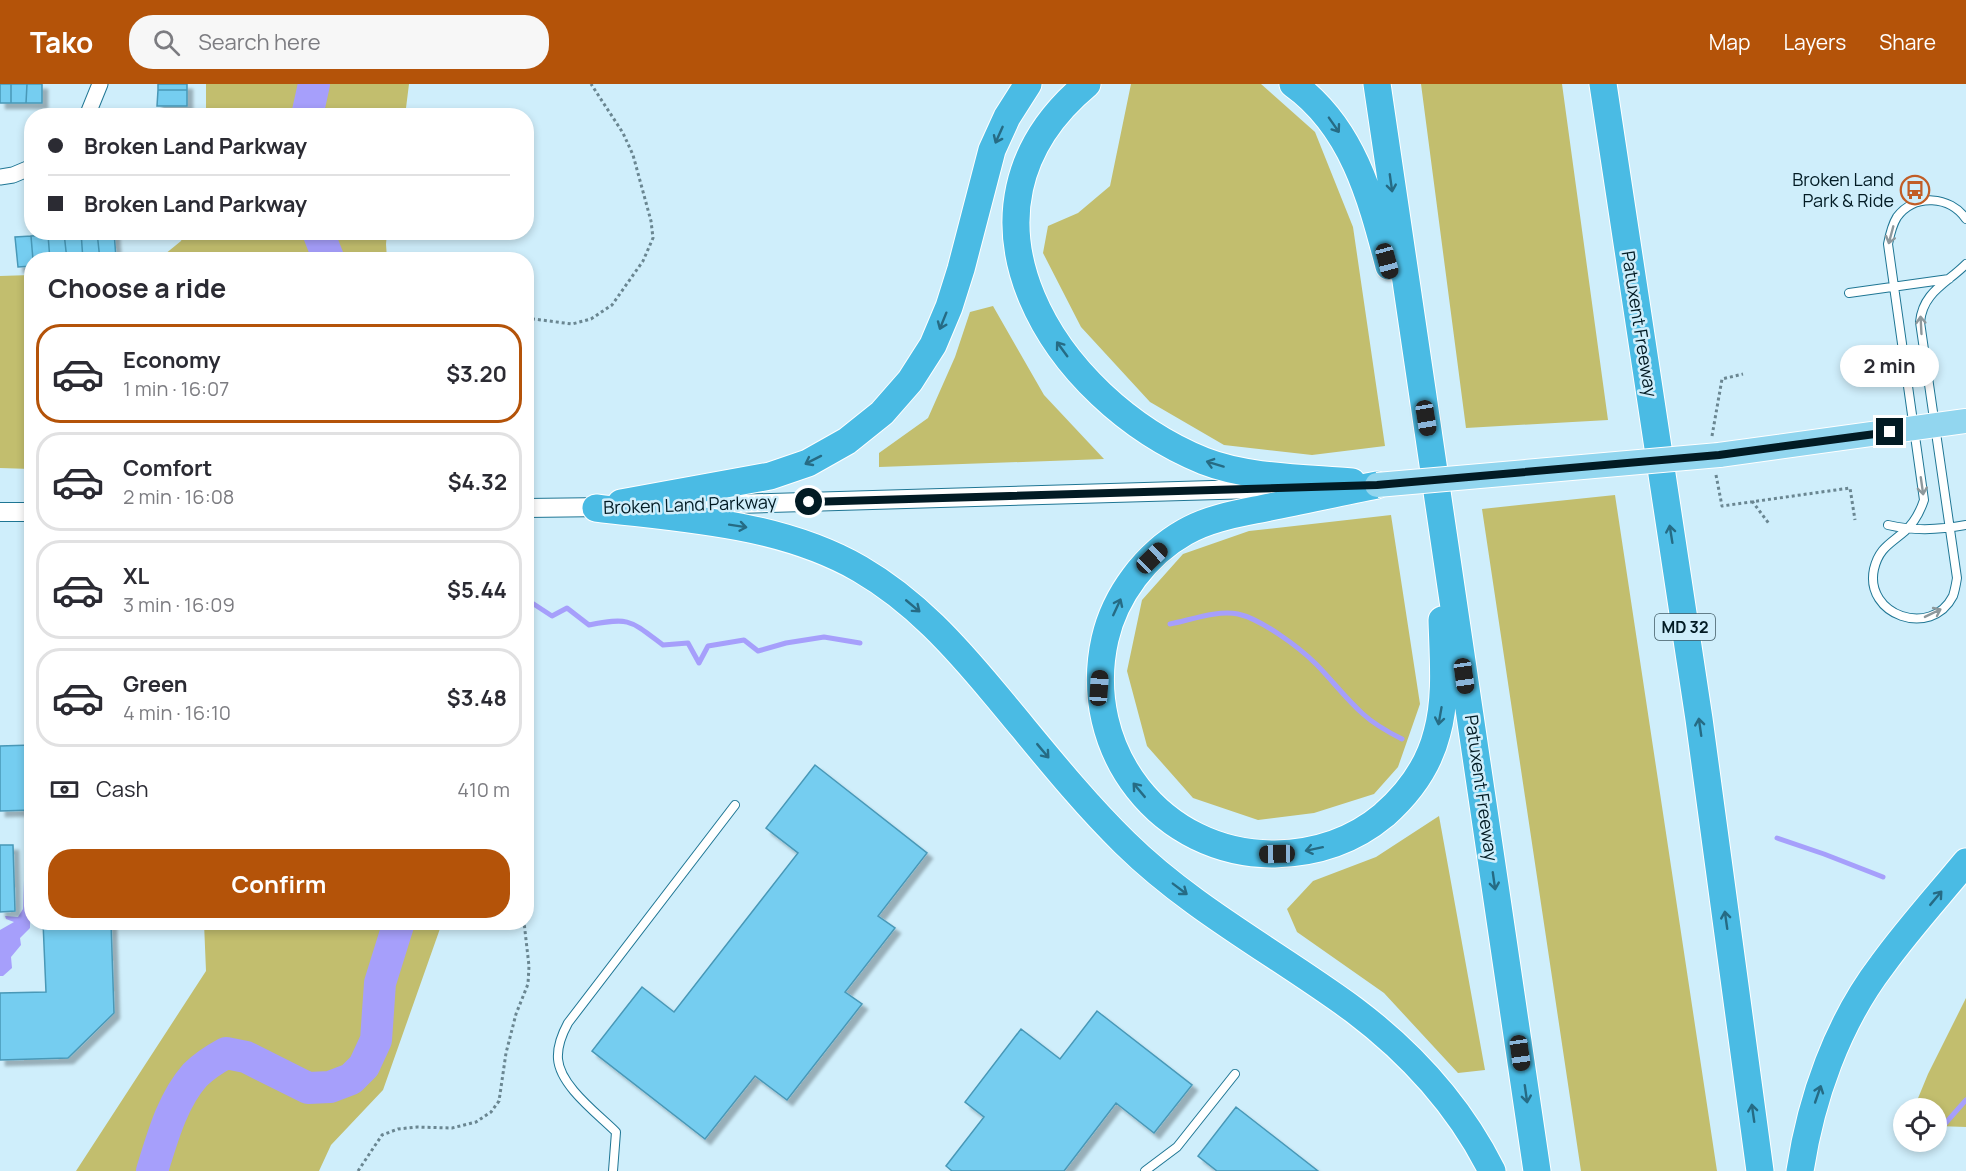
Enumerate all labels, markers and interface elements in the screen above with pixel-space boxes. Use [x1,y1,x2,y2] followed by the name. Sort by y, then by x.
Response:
[129,15,549,69] search box
[30,23,93,61] text: Tako
[150,26,183,59] icon: search
[198,27,321,57] text: Search here
[1709,28,1750,56] text: Map
[1783,28,1846,56] text: Layers
[1879,28,1936,56] text: Share
[1328,116,1340,132] one-way arrow
[993,125,1004,143] one-way arrow
[84,131,307,161] text: Broken Land Parkway
[1792,167,1894,212] place label: Broken Land Park & Ride
[1386,173,1397,193] one-way arrow
[1899,174,1931,206] bus stop icon: Broken Land Park & Ride
[84,189,307,219] text: Broken Land Parkway
[1884,225,1896,244] one-way arrow
[1374,241,1400,281] car
[1617,249,1663,399] street label: Patuxent Freeway
[48,269,226,306] text: Choose a ride
[937,311,948,330] one-way arrow
[1916,316,1927,335] one-way arrow
[1056,341,1068,357] one-way arrow
[123,345,221,375] text: Economy
[1840,345,1940,387] callout: 2 min
[51,347,105,401] icon: car
[1863,352,1916,379] text: 2 min
[446,359,507,389] text: $3.20
[123,375,229,402] text: 1 min · 16:07
[1414,399,1438,437] car
[1876,418,1903,445] route end
[123,453,212,483] text: Comfort
[804,454,822,466] one-way arrow
[51,455,105,509] icon: car
[1206,458,1225,469] one-way arrow
[448,467,507,497] text: $4.32
[1916,476,1927,495] one-way arrow
[123,483,234,510] text: 2 min · 16:08
[795,488,822,515] route start
[603,489,778,519] street label: Broken Land Parkway
[727,520,747,531] one-way arrow
[1665,524,1676,544] one-way arrow
[1133,539,1171,577] car
[123,561,149,591] text: XL
[51,563,105,617] icon: car
[447,575,507,605] text: $5.44
[123,591,235,618] text: 3 min · 16:09
[1112,599,1123,617] one-way arrow
[905,600,921,613] one-way arrow
[1924,607,1942,619] one-way arrow
[1655,614,1715,640] road number: MD 32
[1453,657,1475,695] car
[123,669,188,699] text: Green
[1089,669,1109,707] car
[51,671,105,725] icon: car
[447,683,507,713] text: $3.48
[123,699,231,726] text: 4 min · 16:10
[1435,706,1446,726] one-way arrow
[1460,713,1504,863] street label: Patuxent Freeway
[1695,717,1706,737] one-way arrow
[1037,743,1050,759] one-way arrow
[48,773,81,806] icon: cash
[96,774,149,804] text: Cash
[457,776,510,803] text: 410 m
[1133,782,1146,798] one-way arrow
[1305,844,1324,855] one-way arrow
[1259,845,1295,863] car
[48,849,510,918] button: Confirm
[1489,870,1500,890] one-way arrow
[1172,882,1188,895] one-way arrow
[1929,891,1943,906] one-way arrow
[1721,910,1732,930] one-way arrow
[1509,1034,1531,1072] car
[1520,1084,1531,1104] one-way arrow
[1814,1085,1825,1104] one-way arrow
[1893,1098,1947,1152] map controls
[1893,1098,1947,1152] button: locate
[1747,1104,1758,1123] one-way arrow

